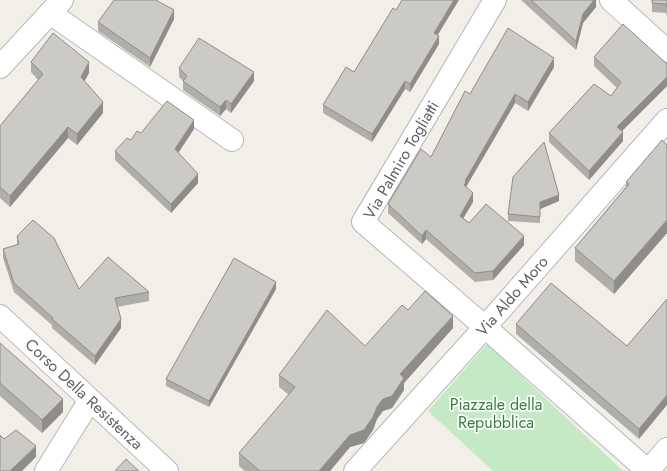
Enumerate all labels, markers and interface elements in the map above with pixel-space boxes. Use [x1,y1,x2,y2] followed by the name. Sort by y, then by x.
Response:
[358,96,444,224] street label: Via Palmiro Togliatti
[471,251,554,341] street label: Via Aldo Moro
[20,333,148,455] street label: Corso Della Resistenza
[450,393,542,434] park label: Piazzale della Repubblica

